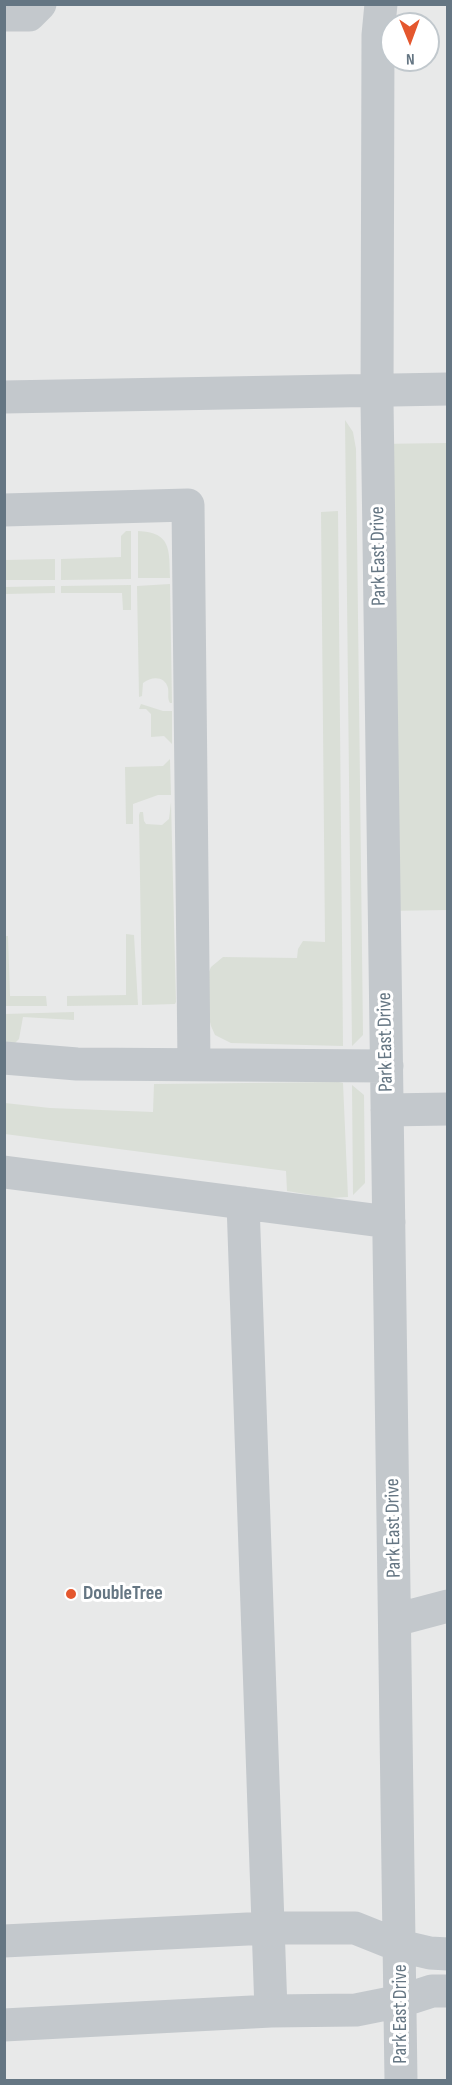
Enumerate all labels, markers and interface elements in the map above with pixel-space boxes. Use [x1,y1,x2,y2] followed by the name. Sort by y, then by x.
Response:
[380,12,440,72] north arrow
[406,49,415,68] text: N
[366,506,392,606] street label: Park East Drive
[373,992,399,1092] street label: Park East Drive
[381,1478,407,1578] street label: Park East Drive
[83,1582,163,1606] place label: DoubleTree
[64,1587,78,1601] marker: DoubleTree
[389,1964,413,2064] street label: Park East Drive

